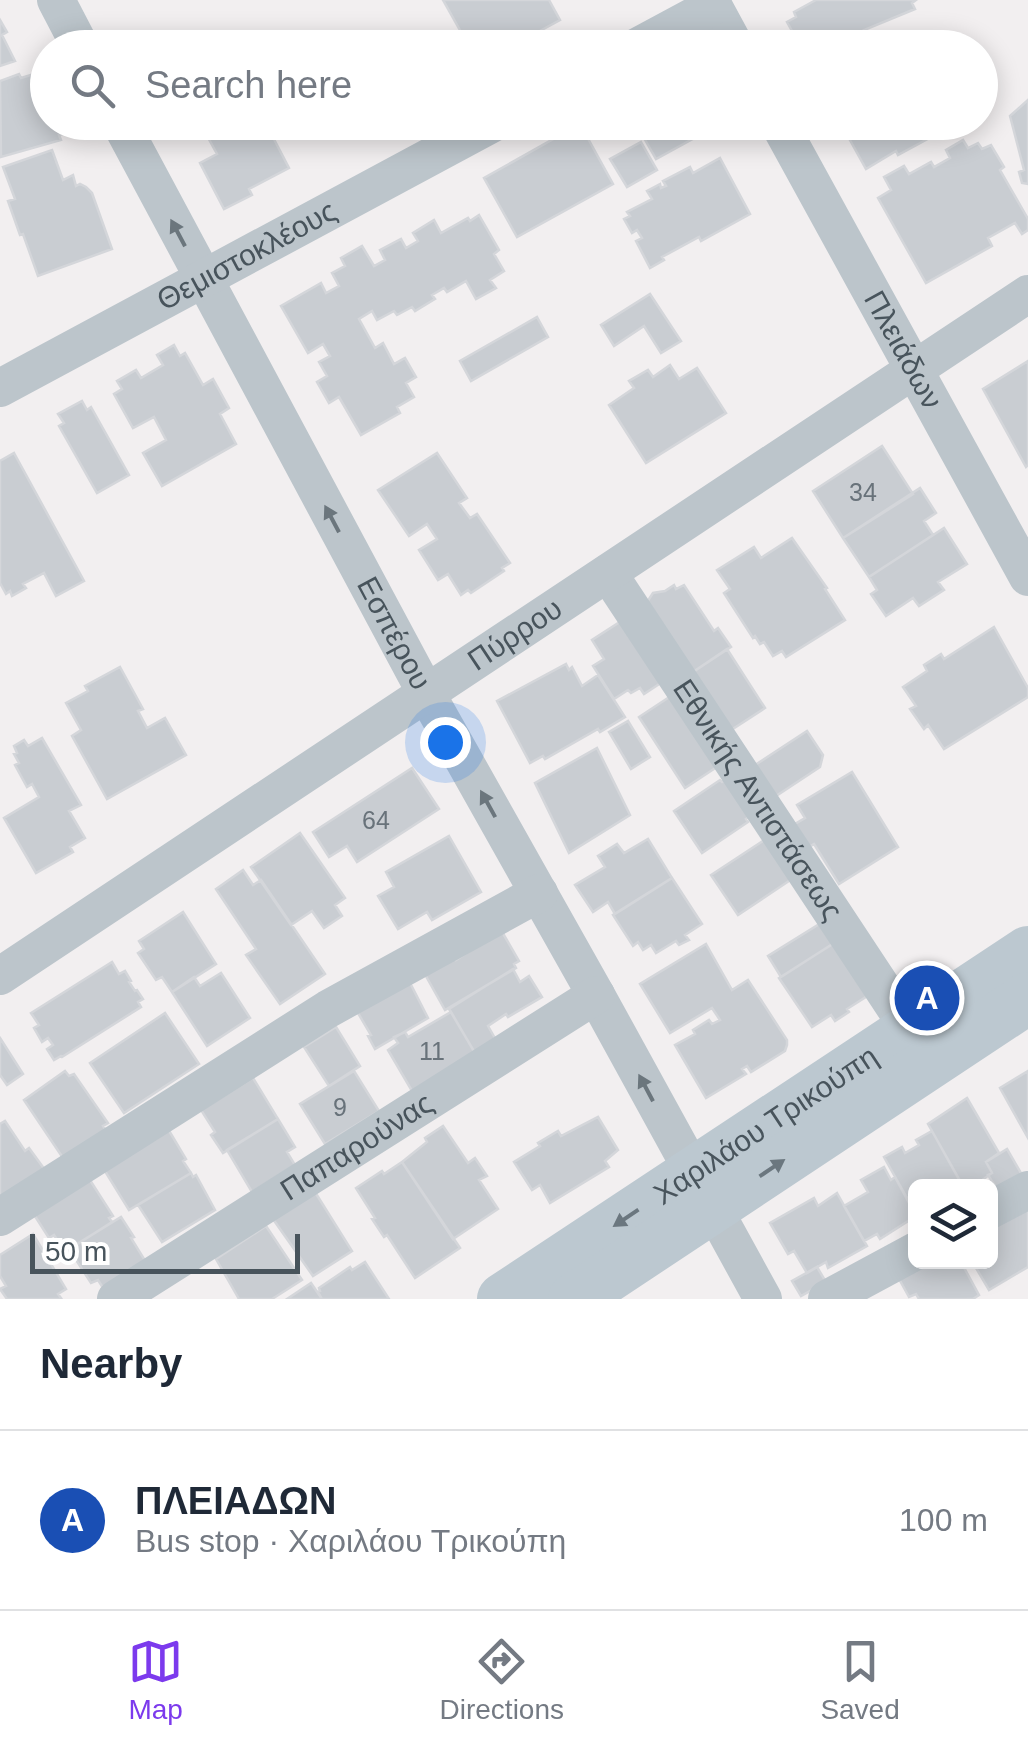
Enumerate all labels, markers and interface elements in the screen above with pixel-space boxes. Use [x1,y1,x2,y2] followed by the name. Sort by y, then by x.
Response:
[30,30,998,140] search box
[65,58,120,113] icon: search
[145,64,352,106] text: Search here
[151,194,342,316] street label: Θεμιστοκλέους
[170,218,187,247] one-way arrow
[858,285,949,414] street label: Πλειάδων
[849,478,877,506] house number: 34
[324,505,341,533] one-way arrow
[351,571,438,695] street label: Εσπέρου
[462,591,568,677] street label: Πύρρου
[667,673,850,926] street label: Εθνικής Αντιστάσεως
[420,717,471,768] your location
[480,790,498,818] one-way arrow
[362,806,390,834] house number: 64
[894,960,960,1036] pin: A
[419,1037,445,1065] house number: 11
[648,1039,884,1211] street label: Χαριλάου Τρικούπη
[638,1074,656,1102] one-way arrow
[274,1086,439,1206] street label: Παπαρούνας
[333,1093,347,1121] house number: 9
[758,1160,786,1178] one-way arrow
[908,1179,998,1269] map controls
[908,1179,998,1269] button: layers
[612,1208,639,1227] one-way arrow
[30,1229,300,1274] scale bar
[45,1236,107,1267] text: 50 m
[40,1340,182,1387] text: Nearby
[135,1480,336,1522] text: ΠΛΕΙΑΔΩΝ
[61,1502,84,1538] text: A
[899,1502,988,1538] text: 100 m
[135,1523,566,1559] text: Bus stop · Χαριλάου Τρικούπη
[128,1634,183,1726] tab: Map
[440,1634,564,1726] tab: Directions
[820,1634,900,1726] tab: Saved

